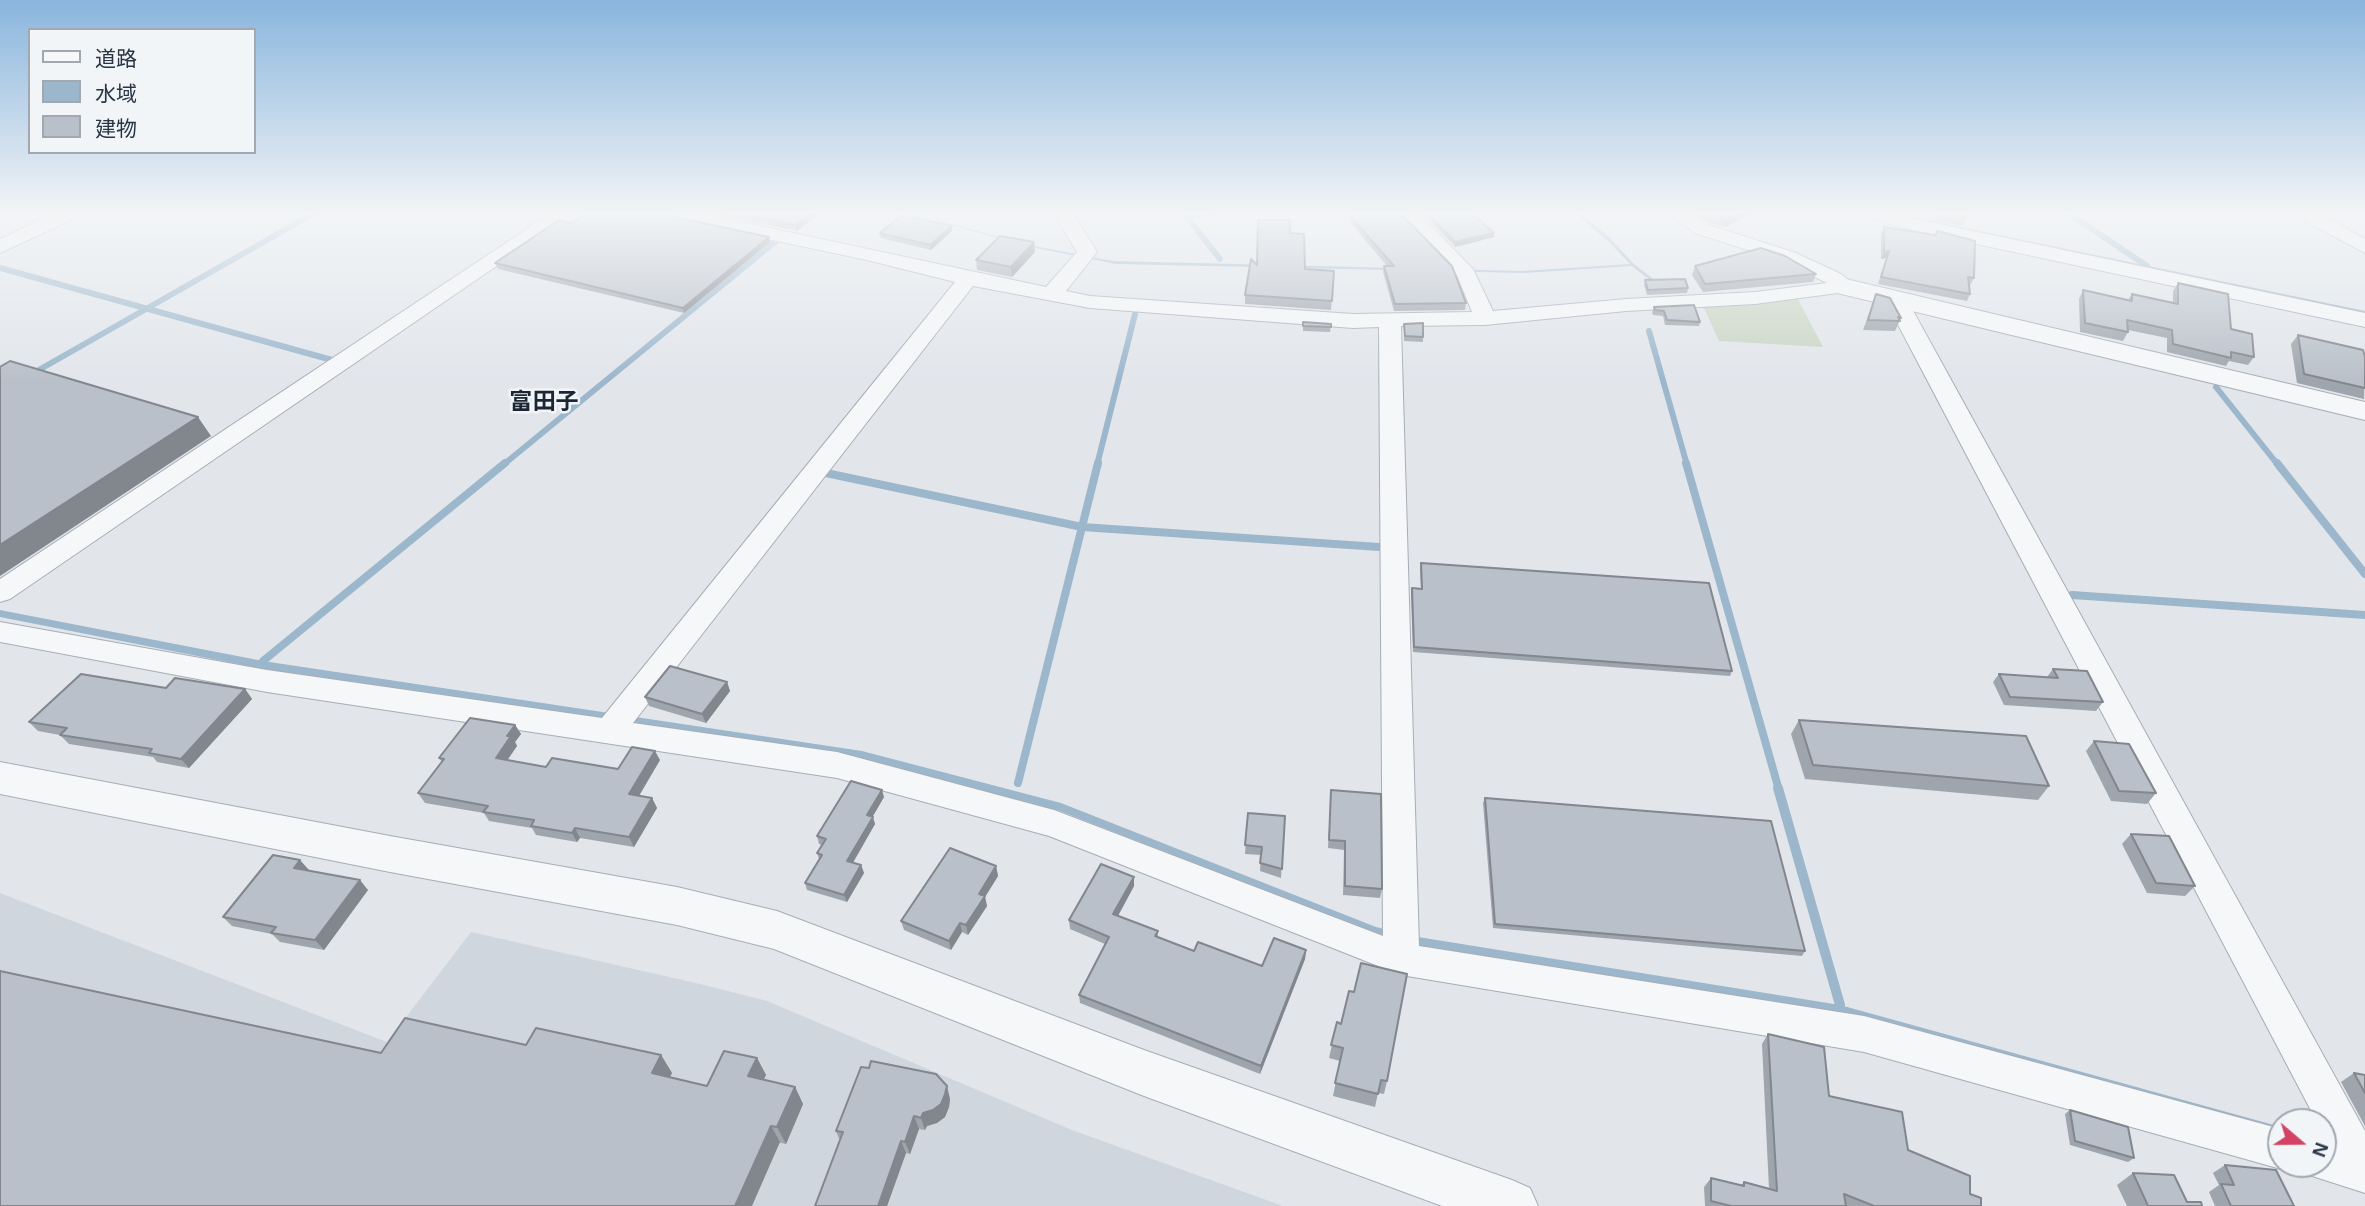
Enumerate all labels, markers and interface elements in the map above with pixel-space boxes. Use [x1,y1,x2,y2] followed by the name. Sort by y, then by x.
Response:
[28,28,256,154] legend
[95,47,137,70] text: 道路
[95,82,137,105] text: 水域
[95,117,137,140] text: 建物
[510,389,578,417] district label: 富田子
[2267,1108,2337,1178] north arrow
[2308,1140,2333,1160] text: N

